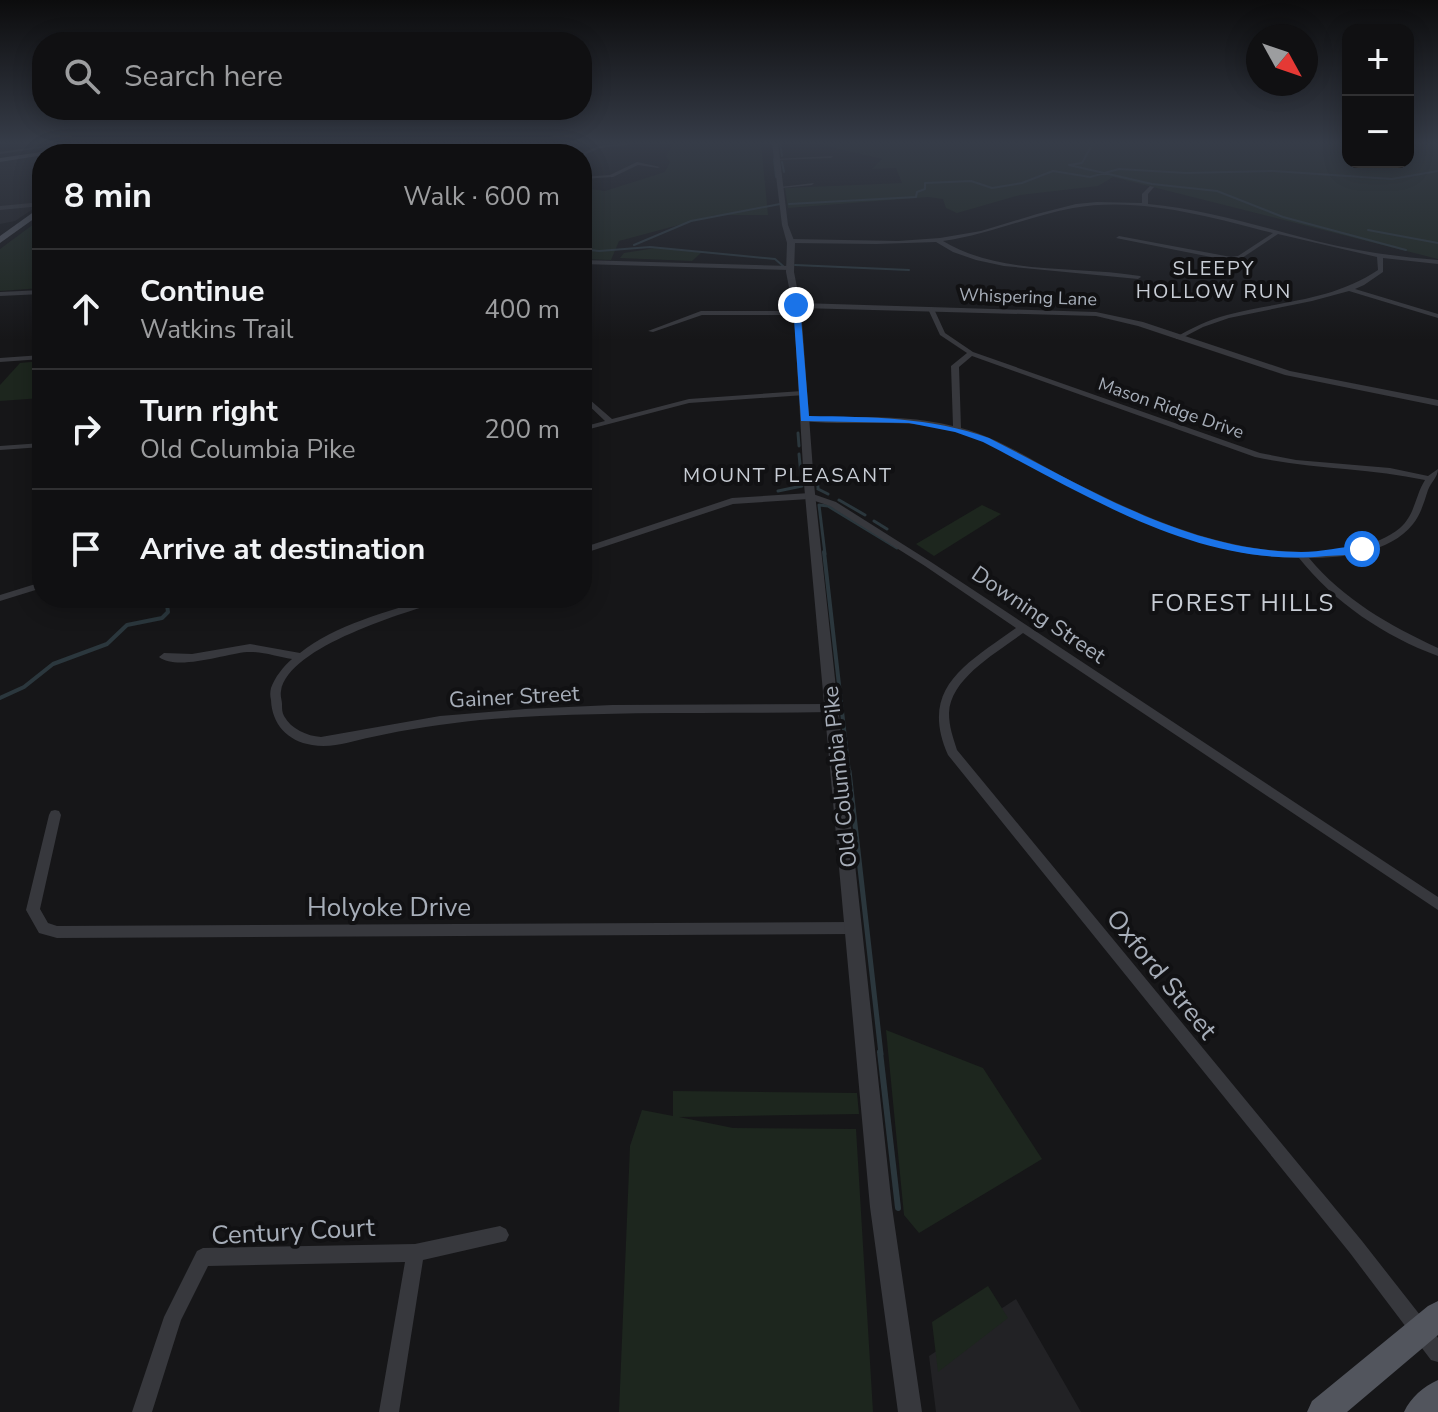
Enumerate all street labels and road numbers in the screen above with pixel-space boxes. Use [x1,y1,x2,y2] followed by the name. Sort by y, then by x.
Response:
[959,283,1097,311] street label: Whispering Lane
[1095,372,1247,444] street label: Mason Ridge Drive
[966,559,1112,671] street label: Downing Street
[448,679,580,715] street label: Gainer Street
[816,685,864,869] street label: Old Columbia Pike
[307,890,471,925] street label: Holyoke Drive
[1098,902,1226,1048] street label: Oxford Street
[210,1210,377,1253] street label: Century Court

